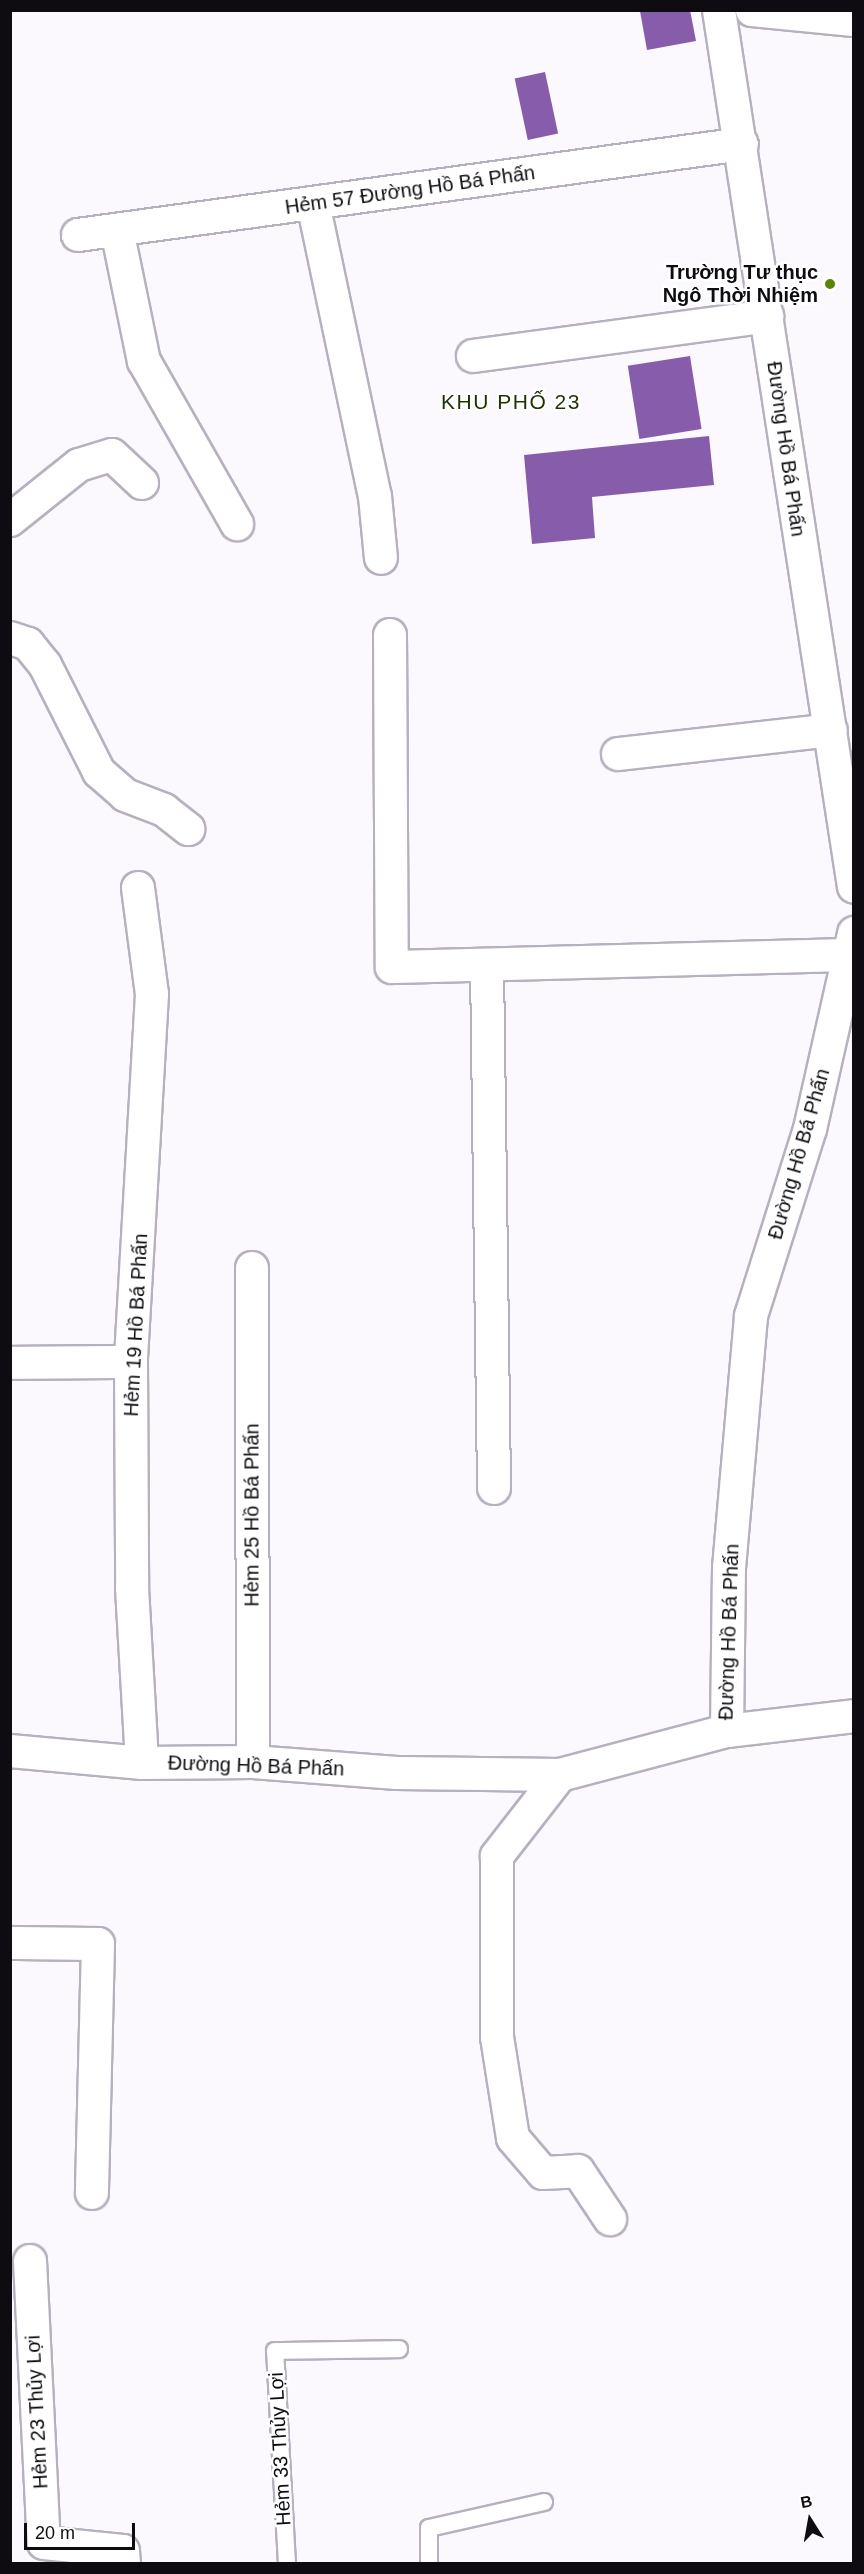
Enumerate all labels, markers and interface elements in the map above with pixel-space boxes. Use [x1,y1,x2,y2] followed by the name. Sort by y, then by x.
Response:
[283,161,537,219] street label: Hẻm 57 Đường Hồ Bá Phấn
[663,260,818,307] place label: Trường Tư thục Ngô Thời Nhiệm
[823,277,837,291] marker: Trường Tư thục Ngô Thời Nhiệm
[762,360,810,538] street label: Đường Hồ Bá Phấn
[441,389,581,415] district label: KHU PHỐ 23
[763,1066,835,1242] street label: Đường Hồ Bá Phấn
[119,1233,153,1417] street label: Hẻm 19 Hồ Bá Phấn
[240,1423,264,1607] street label: Hẻm 25 Hồ Bá Phấn
[714,1543,744,1721] street label: Đường Hồ Bá Phấn
[167,1751,345,1781] street label: Đường Hồ Bá Phấn
[21,2334,53,2490] street label: Hẻm 23 Thủy Lợi
[264,2371,296,2527] street label: Hẻm 33 Thủy Lợi
[780,2490,840,2550] north arrow
[799,2492,814,2511] text: B
[27,2511,138,2549] scale bar
[35,2523,75,2543] text: 20 m

